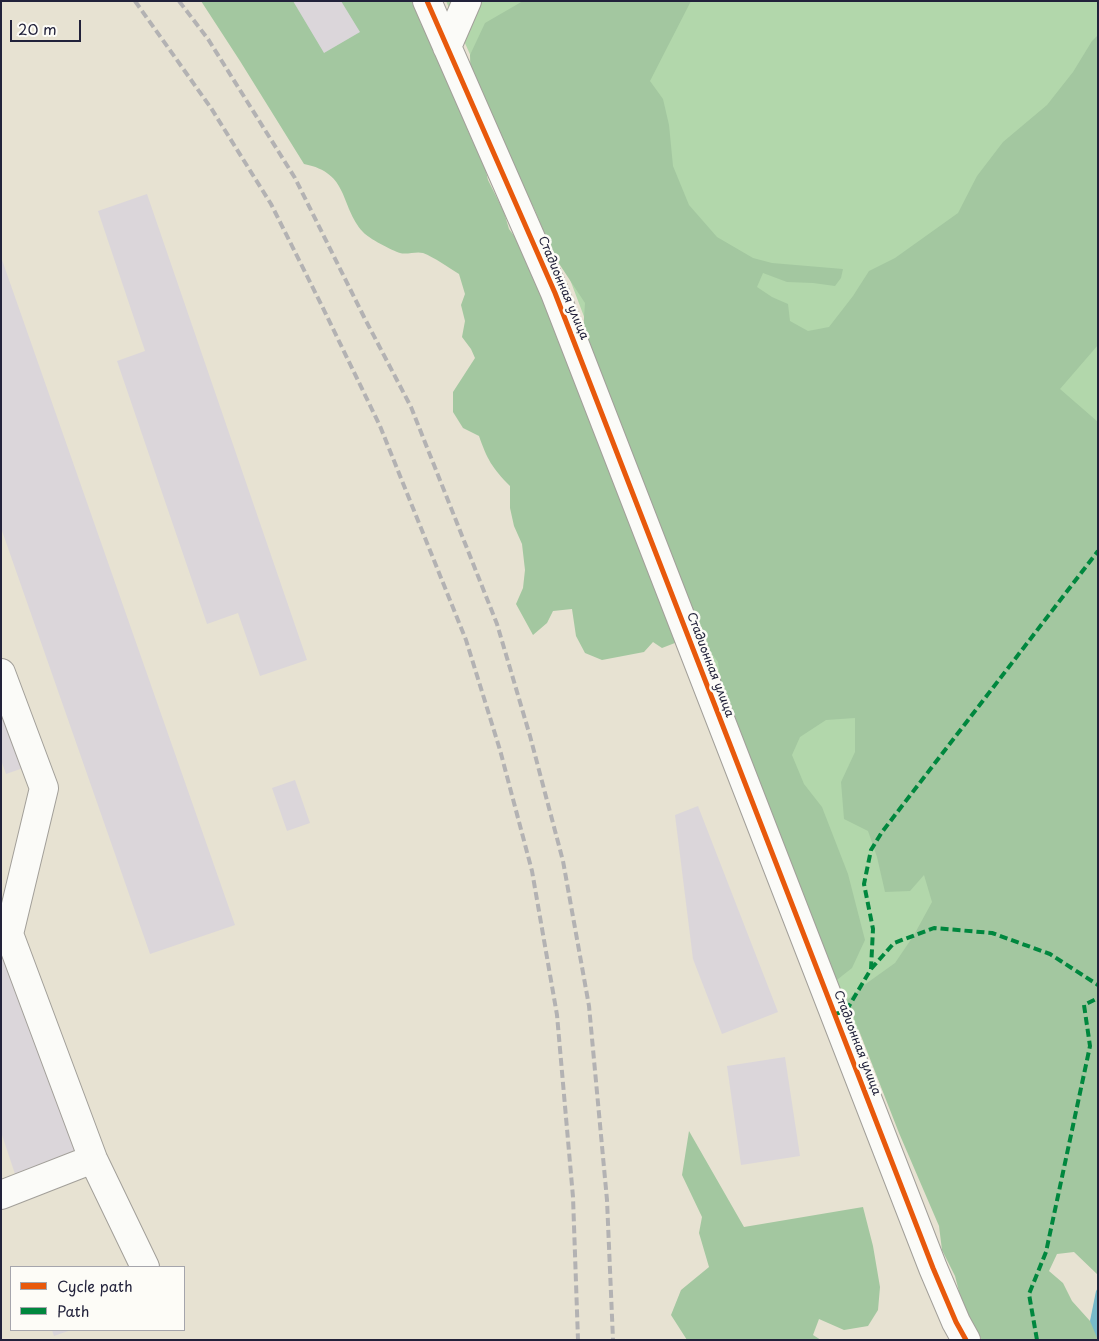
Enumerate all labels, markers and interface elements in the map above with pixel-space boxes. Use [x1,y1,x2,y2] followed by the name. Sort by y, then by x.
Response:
[12,10,84,42] scale bar
[18,17,57,40] text: 20 m
[535,234,591,342] street label: Стадионная улица
[683,611,737,719] street label: Стадионная улица
[830,989,884,1097] street label: Стадионная улица
[10,1266,185,1331] legend
[57,1274,133,1297] text: Cycle path
[57,1299,89,1322] text: Path

